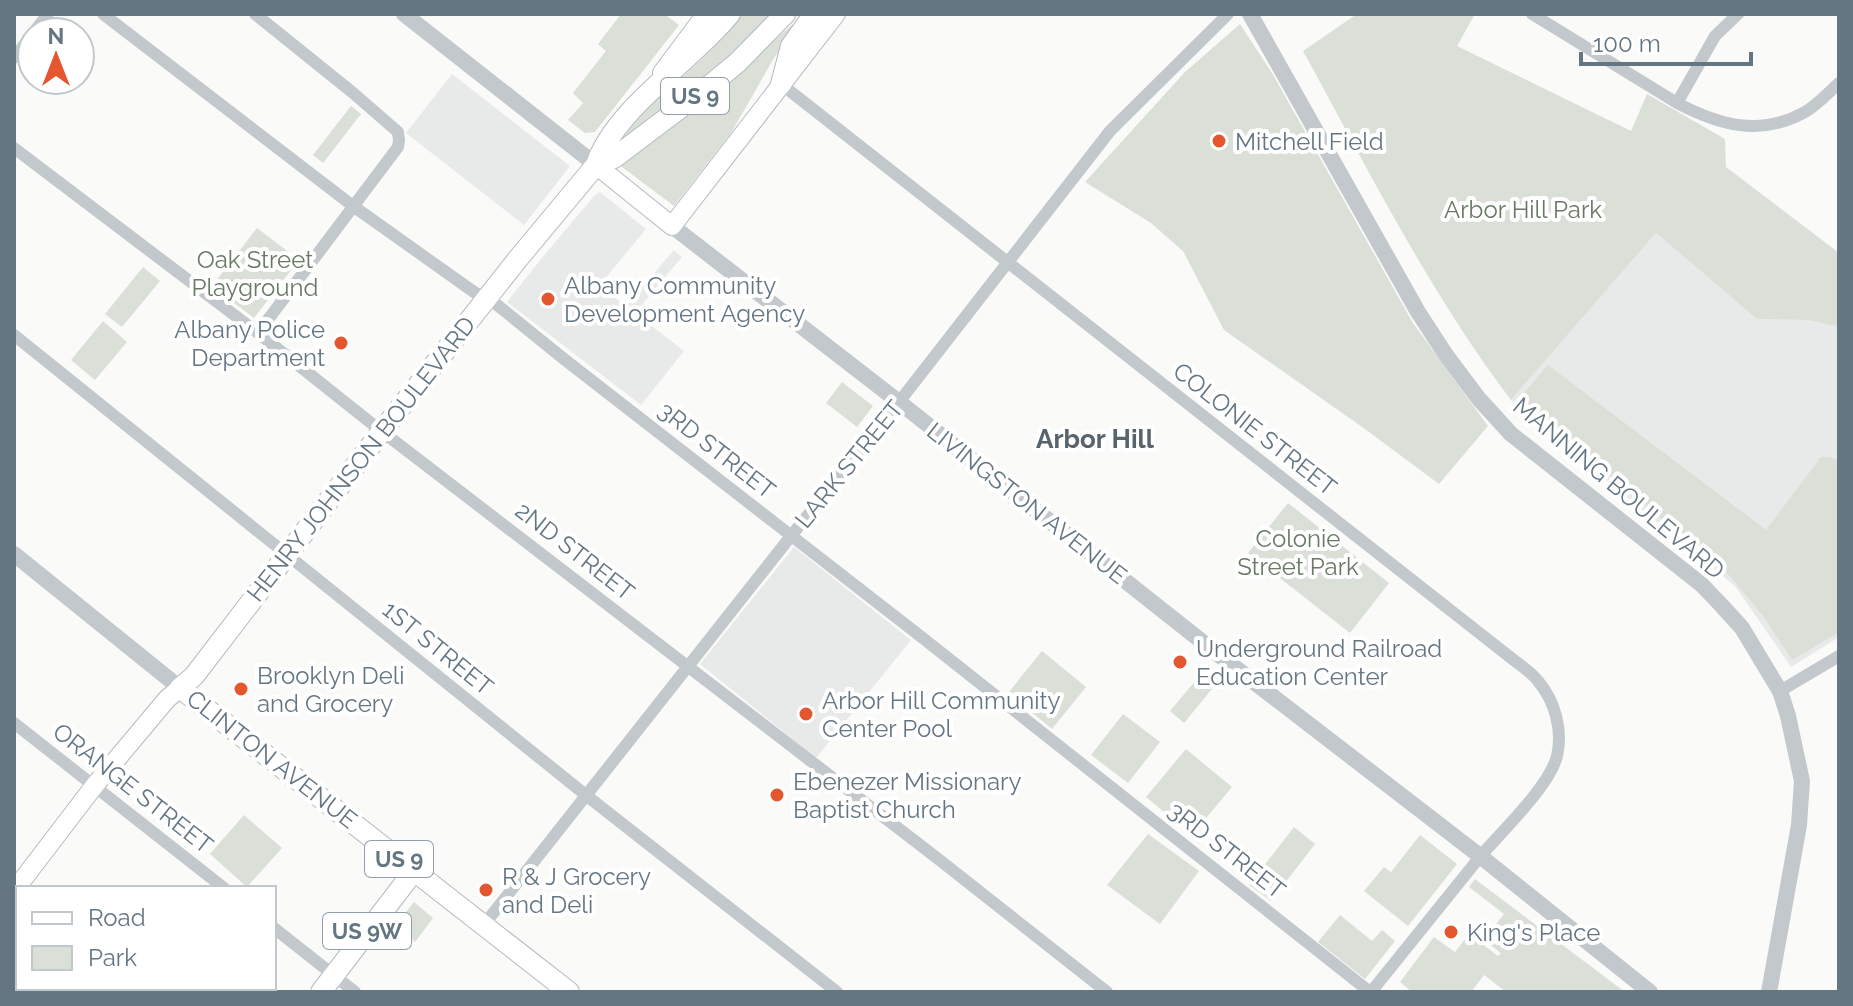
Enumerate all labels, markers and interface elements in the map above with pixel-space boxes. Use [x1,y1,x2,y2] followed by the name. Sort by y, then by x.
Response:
[16,16,96,96] north arrow
[1581,16,1751,66] scale bar
[48,23,64,49] text: N
[1593,29,1661,58] text: 100 m
[661,78,729,114] road number: US 9
[1235,127,1384,156] place label: Mitchell Field
[1210,132,1228,150] marker: Mitchell Field
[1444,195,1602,224] park label: Arbor Hill Park
[191,245,319,302] park label: Oak Street Playground
[564,271,805,328] place label: Albany Community Development Agency
[539,290,557,308] marker: Albany Community Development Agency
[241,311,481,607] street label: HENRY JOHNSON BOULEVARD
[174,315,325,372] place label: Albany Police Department
[332,334,350,352] marker: Albany Police Department
[1167,356,1343,502] street label: COLONIE STREET
[1507,391,1731,585] street label: MANNING BOULEVARD
[789,394,910,534] street label: LARK STREET
[653,395,782,505] street label: 3RD STREET
[921,416,1133,590] street label: LIVINGSTON AVENUE
[1036,424,1155,454] district label: Arbor Hill
[510,496,641,607] street label: 2ND STREET
[1237,524,1359,581] park label: Colonie Street Park
[377,595,499,702] street label: 1ST STREET
[1196,634,1442,691] place label: Underground Railroad Education Center
[1171,653,1189,671] marker: Underground Railroad Education Center
[257,661,405,718] place label: Brooklyn Deli and Grocery
[232,680,250,698] marker: Brooklyn Deli and Grocery
[181,684,363,834] street label: CLINTON AVENUE
[822,686,1061,743] place label: Arbor Hill Community Center Pool
[797,705,815,723] marker: Arbor Hill Community Center Pool
[47,717,219,860] street label: ORANGE STREET
[793,767,1022,824] place label: Ebenezer Missionary Baptist Church
[768,786,786,804] marker: Ebenezer Missionary Baptist Church
[1163,795,1292,905] street label: 3RD STREET
[365,841,433,877] road number: US 9
[502,862,651,919] place label: R & J Grocery and Deli
[477,881,495,899] marker: R & J Grocery and Deli
[16,886,276,990] legend
[88,903,146,932] text: Road
[323,913,411,949] road number: US 9W
[1467,918,1600,947] place label: King's Place
[1442,923,1460,941] marker: King's Place
[88,943,137,972] text: Park

